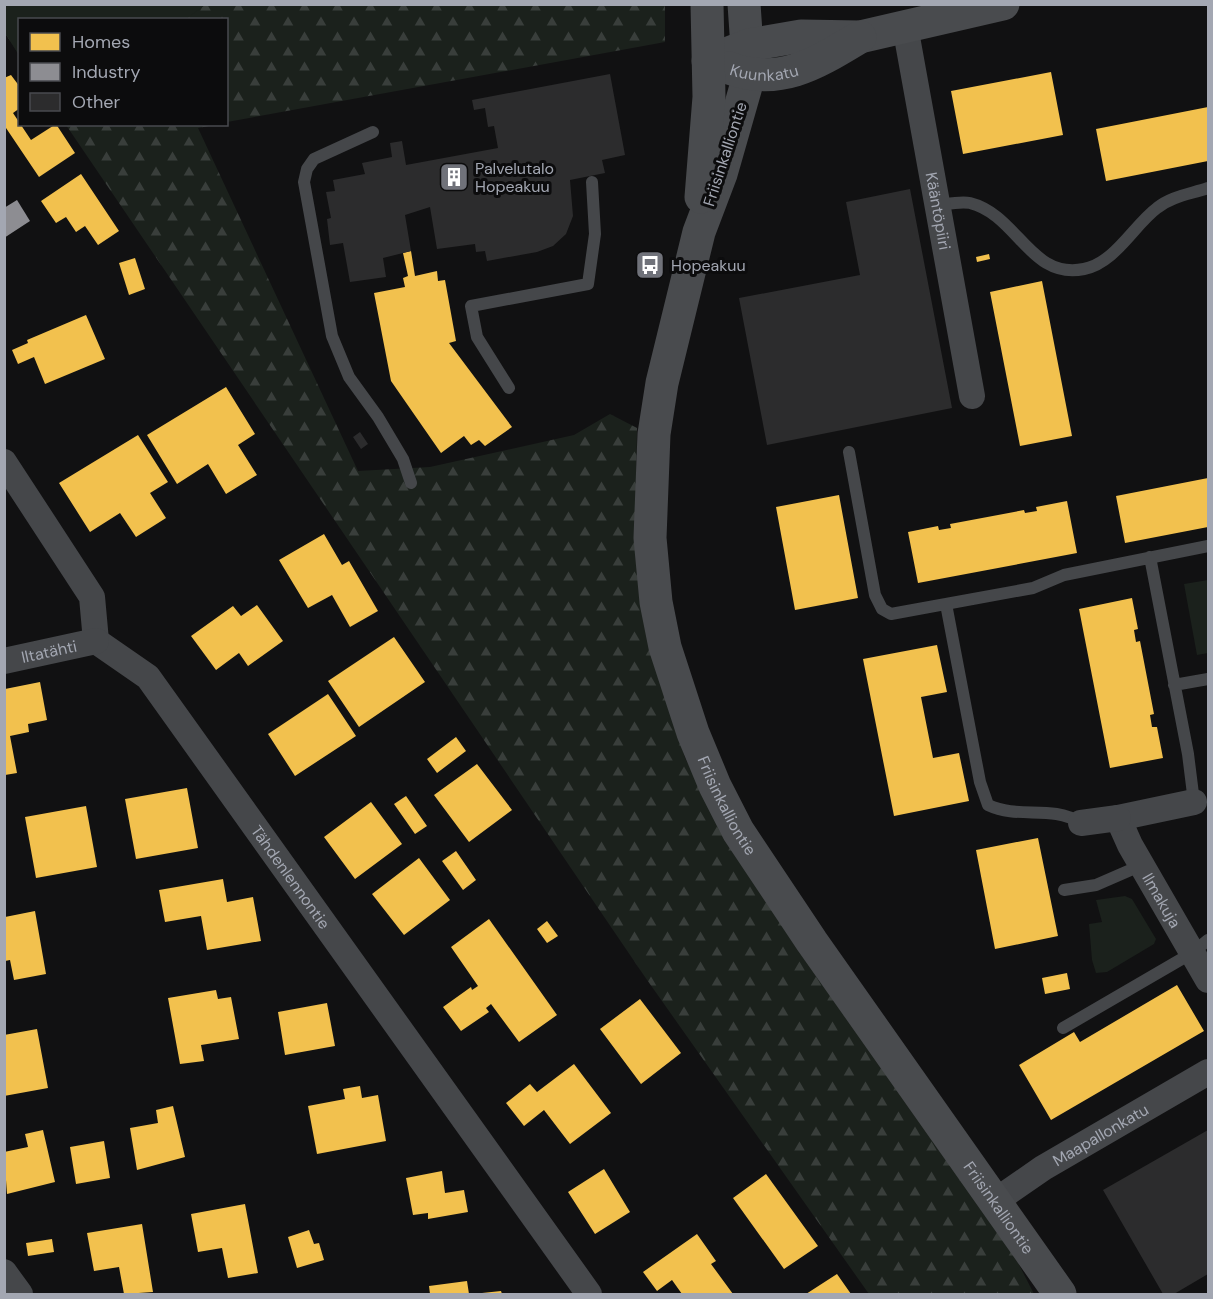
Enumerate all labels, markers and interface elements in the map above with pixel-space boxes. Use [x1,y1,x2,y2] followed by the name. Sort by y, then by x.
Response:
[18,18,228,126] legend
[72,30,130,54] text: Homes
[728,59,801,85] street label: Kuunkatu
[72,60,141,84] text: Industry
[72,90,121,114] text: Other
[698,99,752,209] street label: Friisinkalliontie
[475,158,554,197] place label: Palvelutalo Hopeakuu
[438,161,470,193] building icon: Palvelutalo Hopeakuu
[921,170,956,252] street label: Kääntöpiiri
[634,249,666,281] bus stop icon: Hopeakuu
[671,255,746,276] place label: Hopeakuu
[19,635,79,667] street label: Iltatähti
[693,753,761,859] street label: Friisinkalliontie
[247,821,335,933] street label: Tähdenlennontie
[1138,869,1186,932] street label: Ilmakuja
[1049,1099,1152,1171] street label: Maapallonkatu
[959,1157,1039,1258] street label: Friisinkalliontie

